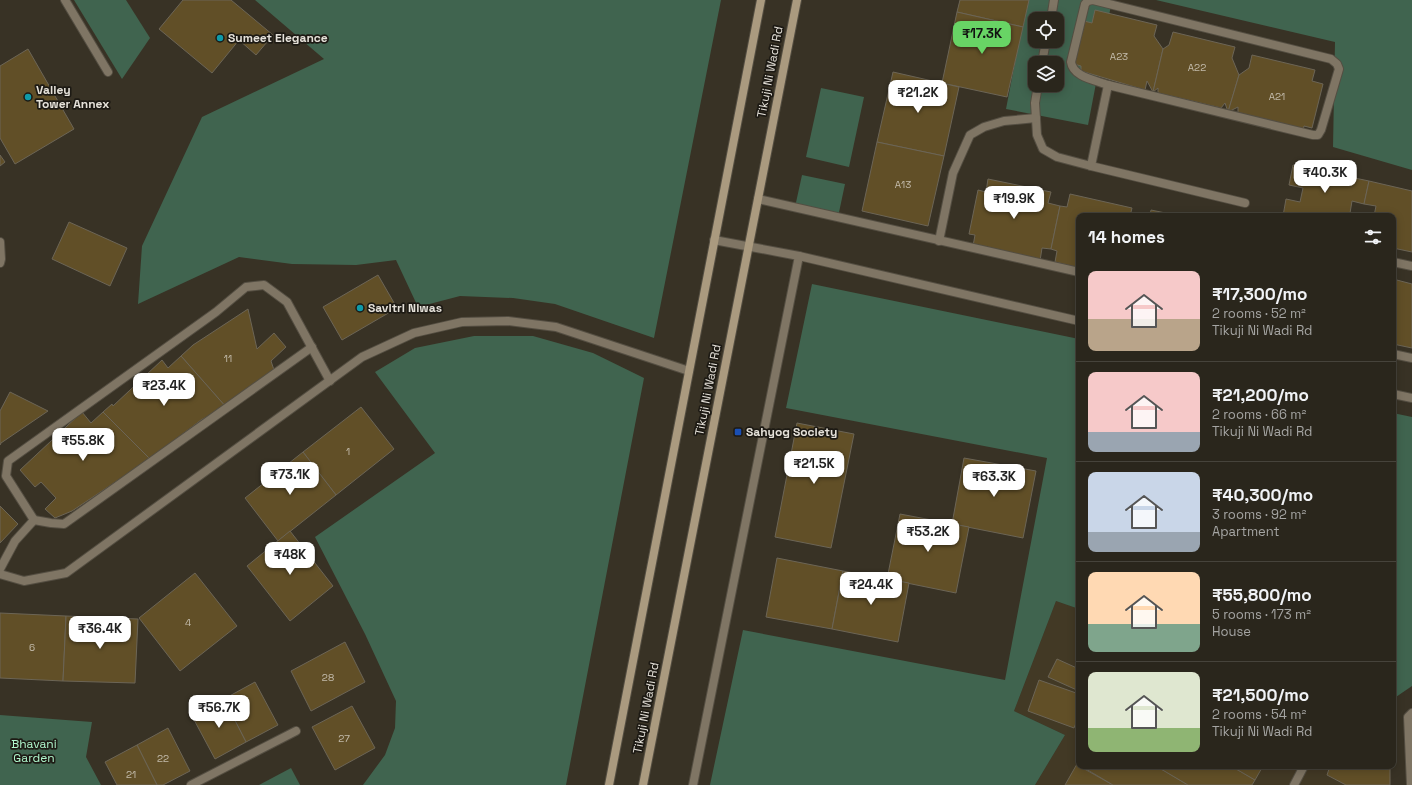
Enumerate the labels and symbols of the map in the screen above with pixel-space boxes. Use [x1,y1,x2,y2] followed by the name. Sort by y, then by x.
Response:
[949,21,1015,55] pin: ₹17.3K
[753,25,787,119] street label: Tikuji Ni Wadi Rd
[228,30,328,46] place label: Sumeet Elegance
[215,33,225,43] marker: Sumeet Elegance
[1110,50,1128,63] house number: A23
[1188,61,1206,74] house number: A22
[885,80,951,114] pin: ₹21.2K
[36,82,109,112] place label: Valley Tower Annex
[1269,90,1285,103] house number: A21
[23,92,33,102] marker: Valley Tower Annex
[1292,160,1358,194] pin: ₹40.3K
[895,178,911,191] house number: A13
[981,186,1047,220] pin: ₹19.9K
[368,300,442,316] place label: Savitri Niwas
[355,303,365,313] marker: Savitri Niwas
[691,343,725,437] street label: Tikuji Ni Wadi Rd
[224,352,232,365] house number: 11
[131,373,197,407] pin: ₹23.4K
[746,424,837,440] place label: Sahyog Society
[733,427,743,437] marker: Sahyog Society
[50,428,116,462] pin: ₹55.8K
[346,445,350,458] house number: 1
[781,451,847,485] pin: ₹21.5K
[257,462,323,496] pin: ₹73.1K
[961,464,1027,498] pin: ₹63.3K
[895,519,961,553] pin: ₹53.2K
[266,542,314,576] pin: ₹48K
[838,572,904,606] pin: ₹24.4K
[67,616,133,650] pin: ₹36.4K
[185,616,191,629] house number: 4
[29,641,35,654] house number: 6
[629,661,663,755] street label: Tikuji Ni Wadi Rd
[322,671,334,684] house number: 28
[186,695,252,729] pin: ₹56.7K
[338,732,350,745] house number: 27
[11,736,57,766] park label: Bhavani Garden
[157,752,169,765] house number: 22
[126,768,136,781] house number: 21

